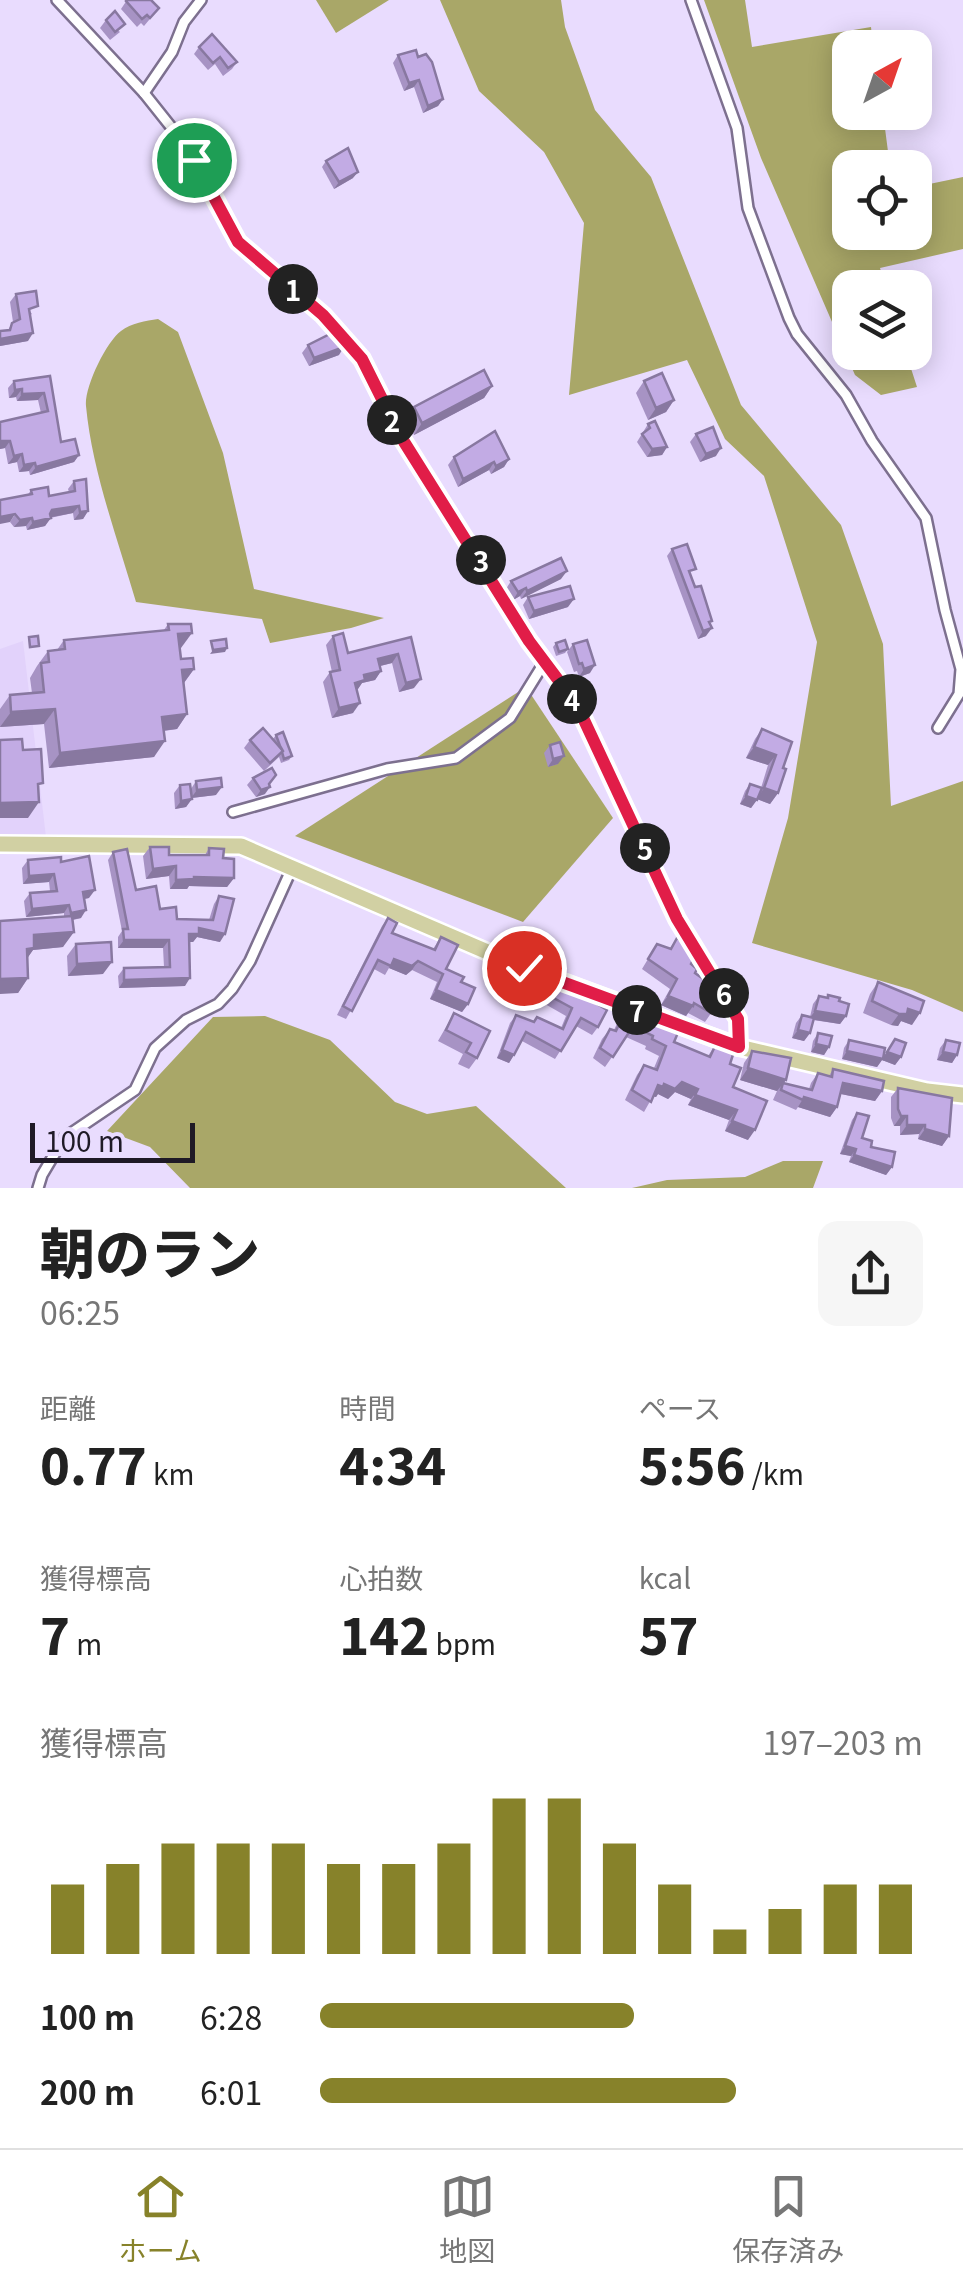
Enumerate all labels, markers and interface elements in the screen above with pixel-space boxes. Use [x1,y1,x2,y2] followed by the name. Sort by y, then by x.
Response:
[832,30,932,130] north arrow
[832,30,932,370] map controls
[152,118,237,203] pin
[167,133,222,188] icon: arrive
[832,150,932,250] button: locate
[268,264,318,314] pin: 1
[285,269,301,309] text: 1
[832,270,932,370] button: layers
[367,395,417,445] pin: 2
[384,400,400,440] text: 2
[456,535,506,585] pin: 3
[473,540,489,580] text: 3
[547,674,597,724] pin: 4
[564,679,580,719] text: 4
[620,823,670,873] pin: 5
[637,828,653,868] text: 5
[482,926,567,1011] pin
[497,941,552,996] icon: check
[699,968,749,1018] pin: 6
[716,973,732,1013] text: 6
[612,985,662,1035] pin: 7
[629,990,645,1030] text: 7
[30,1118,195,1162] scale bar
[45,1120,124,1160] text: 100 m
[40,1210,260,1290] text: 朝のラン
[818,1221,923,1326] button: share
[40,1288,120,1334] text: 06:25
[40,1387,96,1427] text: 距離
[339,1387,395,1427] text: 時間
[639,1387,721,1427] text: ペース
[40,1427,147,1499] text: 0.77
[339,1427,446,1499] text: 4:34
[639,1427,745,1499] text: 5:56
[147,1453,194,1493] text: km
[745,1453,804,1493] text: /km
[40,1557,152,1597] text: 獲得標高
[339,1557,423,1597] text: 心拍数
[639,1557,691,1597] text: kcal
[40,1597,70,1669] text: 7
[339,1597,429,1669] text: 142
[639,1597,699,1669] text: 57
[70,1623,102,1663] text: m
[429,1623,496,1663] text: bpm
[40,1718,168,1764] text: 獲得標高
[762,1718,923,1764] text: 197–203 m
[40,1993,135,2039] text: 100 m
[200,1993,262,2039] text: 6:28
[40,2068,135,2114] text: 200 m
[200,2068,262,2114] text: 6:01
[119,2169,202,2269] tab: ホーム
[439,2169,495,2269] tab: 地図
[732,2169,844,2269] tab: 保存済み

